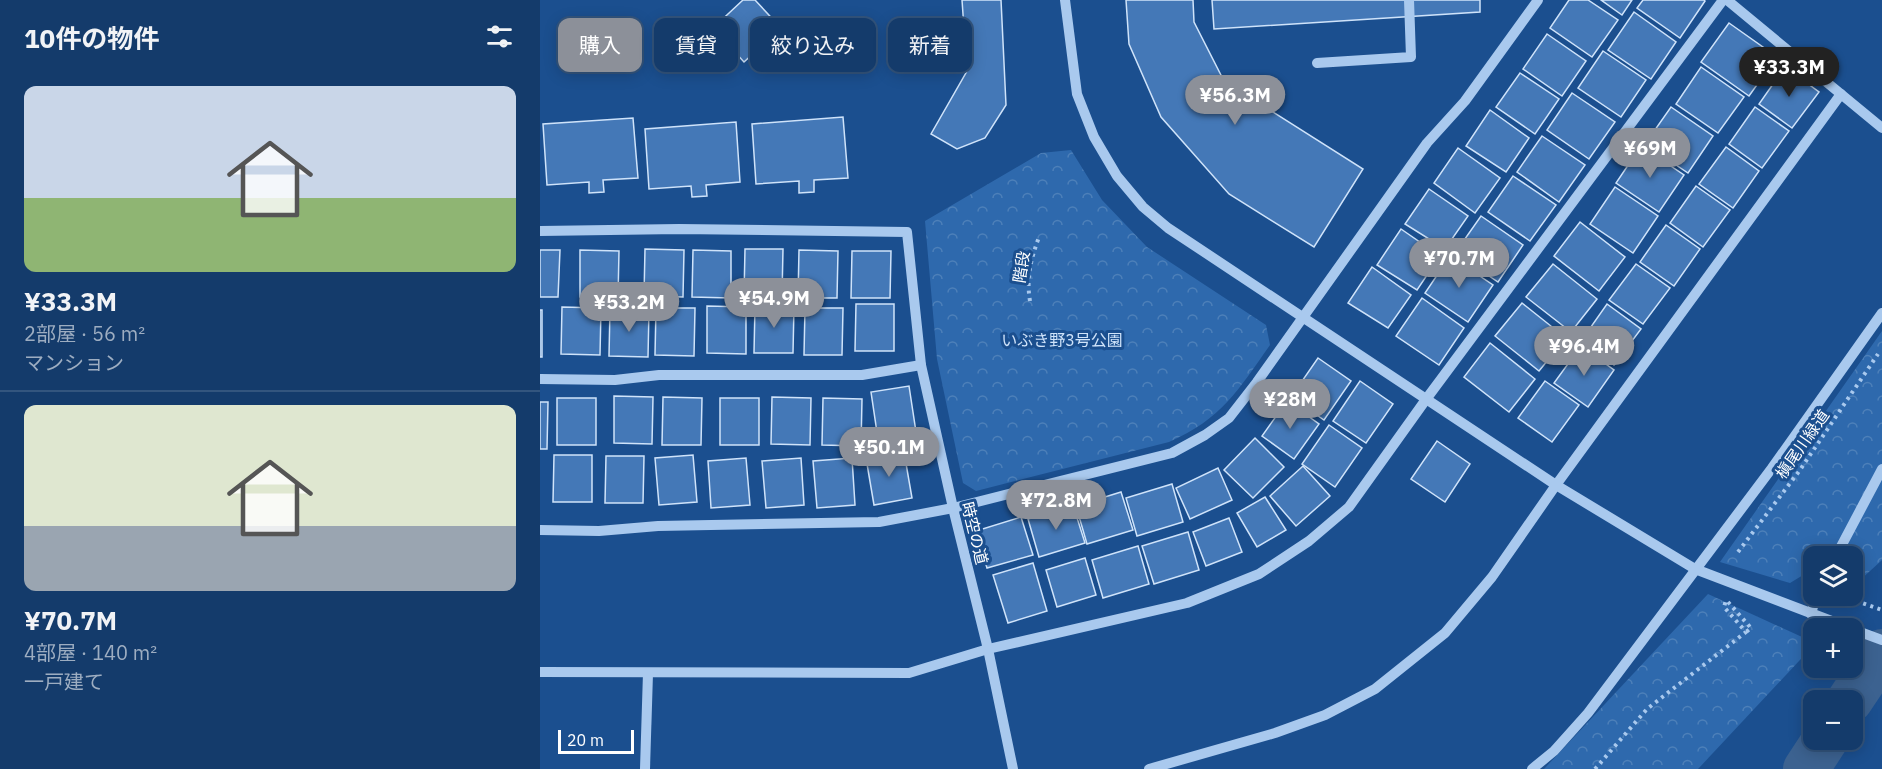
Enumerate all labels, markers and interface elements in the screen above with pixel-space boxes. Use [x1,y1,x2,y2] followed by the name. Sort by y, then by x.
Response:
[558,18,642,72] chip: 購入
[654,18,738,72] chip: 賃貸
[750,18,876,72] chip: 絞り込み
[888,18,972,72] chip: 新着
[483,20,516,53] icon: filters
[24,21,159,55] text: 10件の物件
[1740,47,1838,98] pin: ¥33.3M
[1753,53,1825,80] text: ¥33.3M
[1186,75,1284,126] pin: ¥56.3M
[1199,81,1271,108] text: ¥56.3M
[216,125,324,233] icon: home
[1614,128,1686,179] pin: ¥69M
[1623,134,1677,161] text: ¥69M
[1410,238,1508,289] pin: ¥70.7M
[1423,244,1495,271] text: ¥70.7M
[1009,250,1033,284] street label: 階段
[725,278,823,329] pin: ¥54.9M
[580,282,678,333] pin: ¥53.2M
[24,284,117,318] text: ¥33.3M
[738,284,810,311] text: ¥54.9M
[593,288,665,315] text: ¥53.2M
[24,320,145,347] text: 2部屋 · 56 m²
[1535,326,1633,377] pin: ¥96.4M
[1001,330,1123,350] park label: いぶき野3号公園
[1548,332,1620,359] text: ¥96.4M
[24,349,124,376] text: マンション
[1254,379,1326,430] pin: ¥28M
[1263,385,1317,412] text: ¥28M
[1771,405,1833,483] street label: 槇尾川緑道
[840,427,938,478] pin: ¥50.1M
[853,433,925,460] text: ¥50.1M
[216,444,324,552] icon: home
[1007,480,1105,531] pin: ¥72.8M
[1020,486,1092,513] text: ¥72.8M
[958,500,992,566] street label: 時空の道
[1803,546,1863,750] map controls
[1803,546,1863,606] button: layers
[24,603,117,637] text: ¥70.7M
[1803,618,1863,678] button: +
[24,639,157,666] text: 4部屋 · 140 m²
[24,668,104,695] text: 一戸建て
[1803,690,1863,750] button: −
[558,727,634,754] scale bar
[567,730,604,750] text: 20 m

